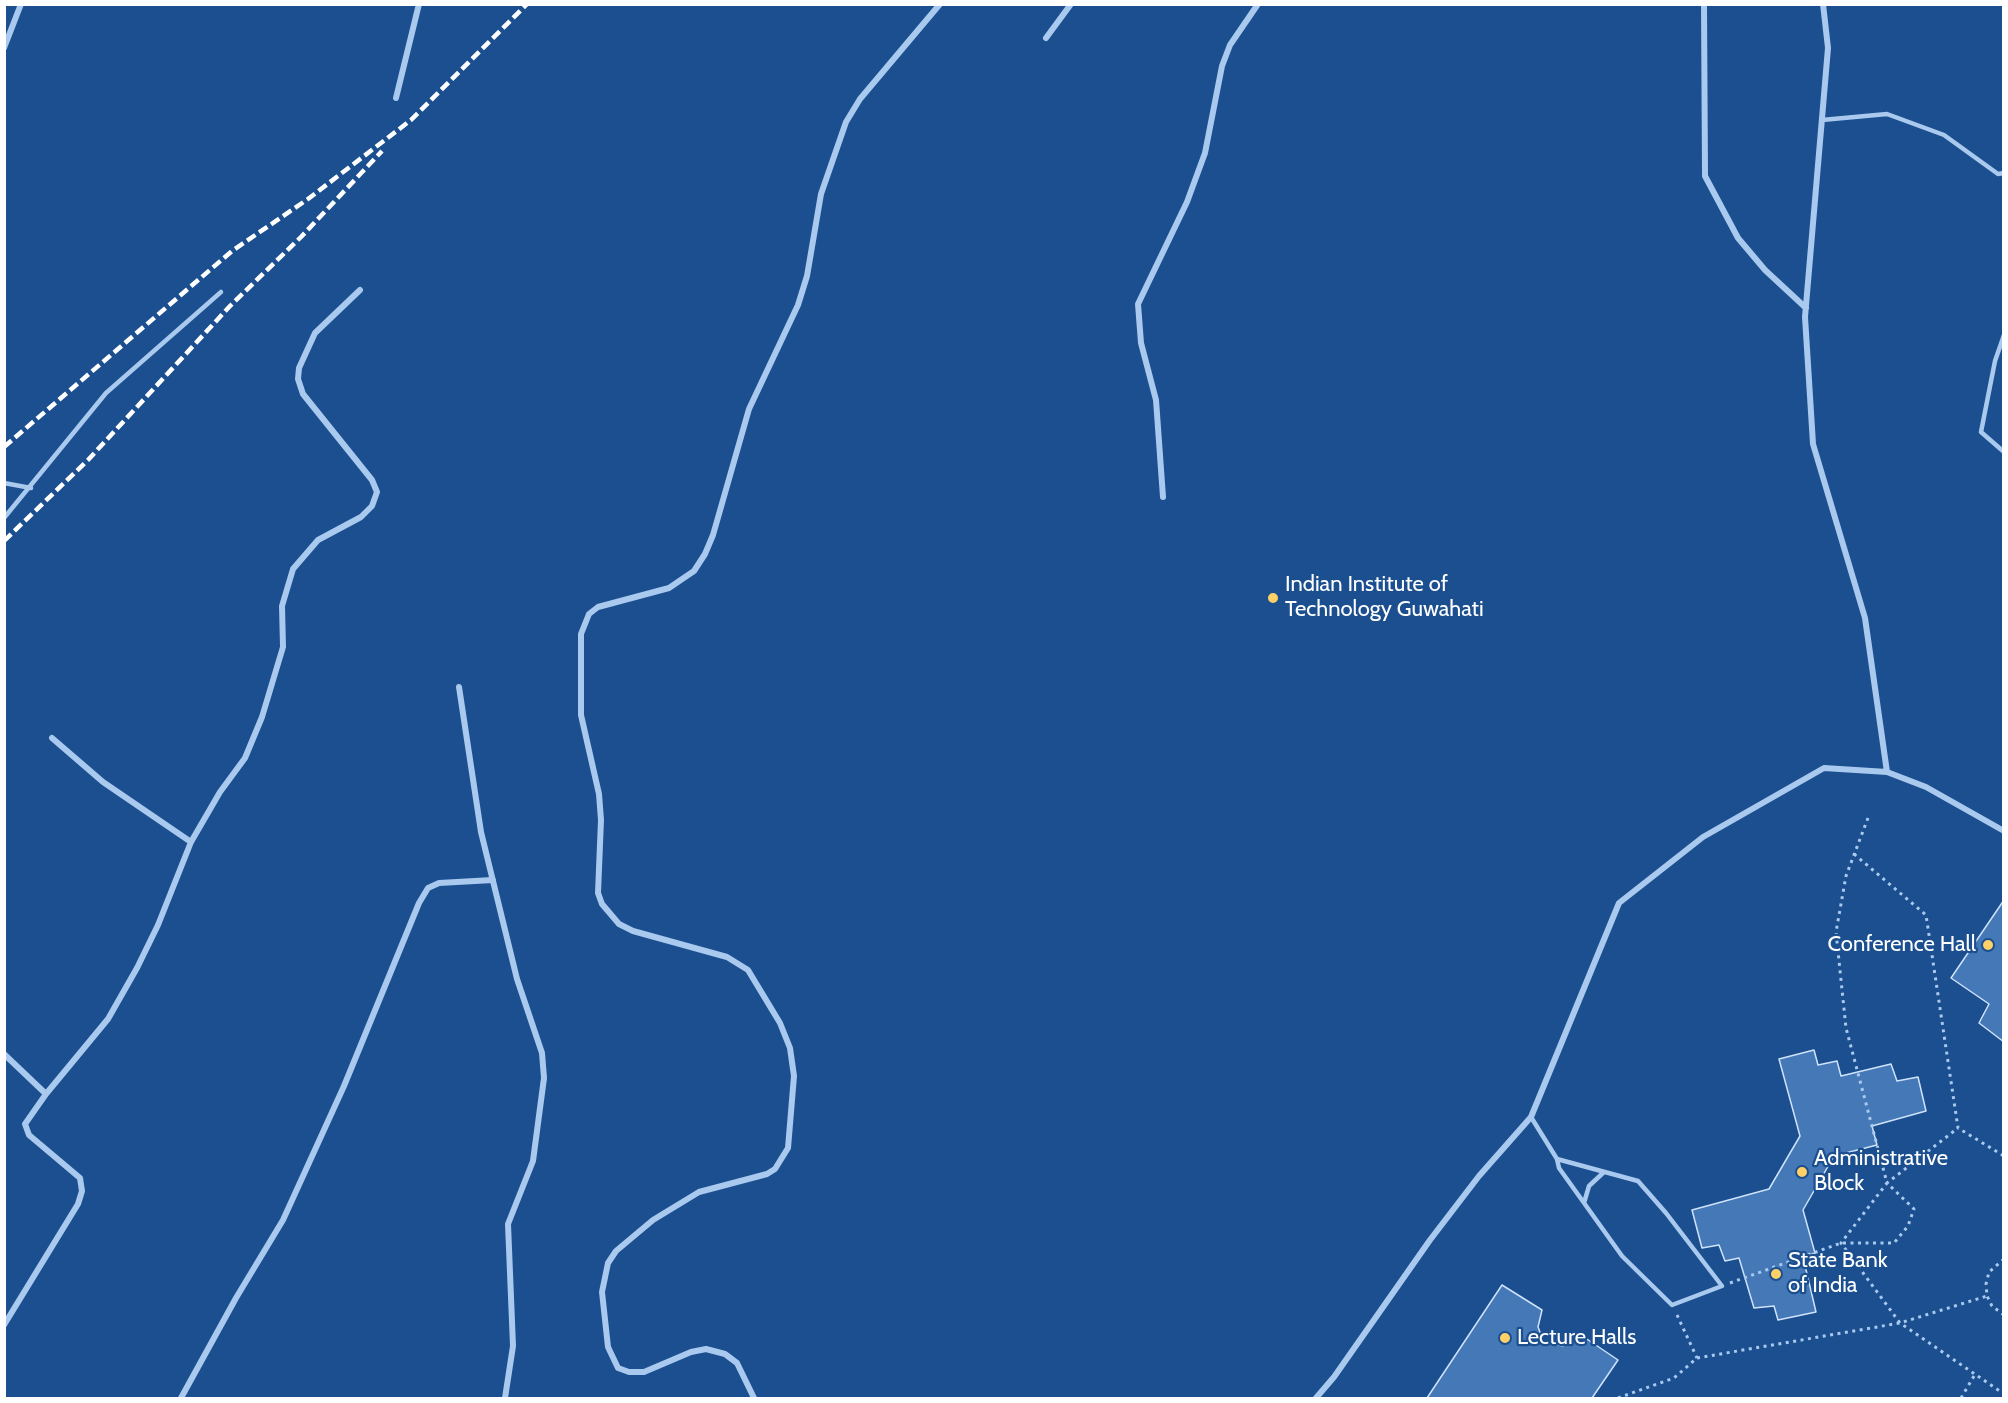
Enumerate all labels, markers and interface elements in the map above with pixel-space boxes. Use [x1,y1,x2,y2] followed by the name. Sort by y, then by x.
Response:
[1285,572,1484,624] place label: Indian Institute of Technology Guwahati
[1266,591,1280,605] marker: Indian Institute of Technology Guwahati
[1828,932,1976,958] place label: Conference Hall
[1981,938,1995,952] marker: Conference Hall
[1814,1146,1948,1198] place label: Administrative Block
[1795,1165,1809,1179] marker: Administrative Block
[1788,1248,1888,1300] place label: State Bank of India
[1769,1267,1783,1281] marker: State Bank of India
[1517,1325,1636,1351] place label: Lecture Halls
[1498,1331,1512,1345] marker: Lecture Halls

